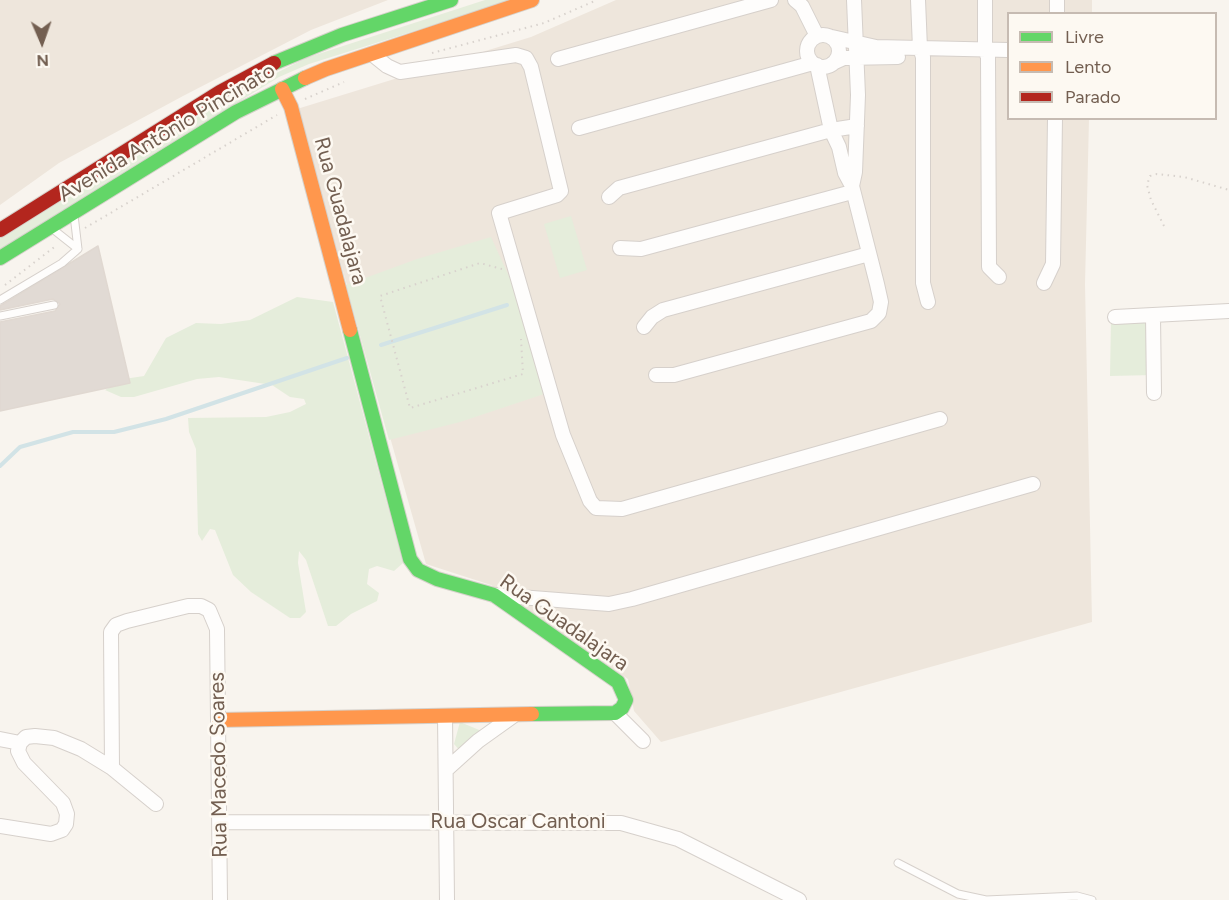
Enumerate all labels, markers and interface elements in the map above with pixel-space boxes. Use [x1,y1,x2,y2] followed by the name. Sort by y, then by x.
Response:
[12,12,72,72] north arrow
[1007,12,1217,120] legend
[1065,26,1104,48] text: Livre
[36,51,49,70] text: N
[1065,56,1111,78] text: Lento
[54,58,280,208] street label: Avenida Antônio Pincinato
[1065,86,1121,108] text: Parado
[308,134,372,288] street label: Rua Guadalajara
[495,569,633,677] street label: Rua Guadalajara
[205,672,233,858] street label: Rua Macedo Soares
[430,809,606,835] street label: Rua Oscar Cantoni

